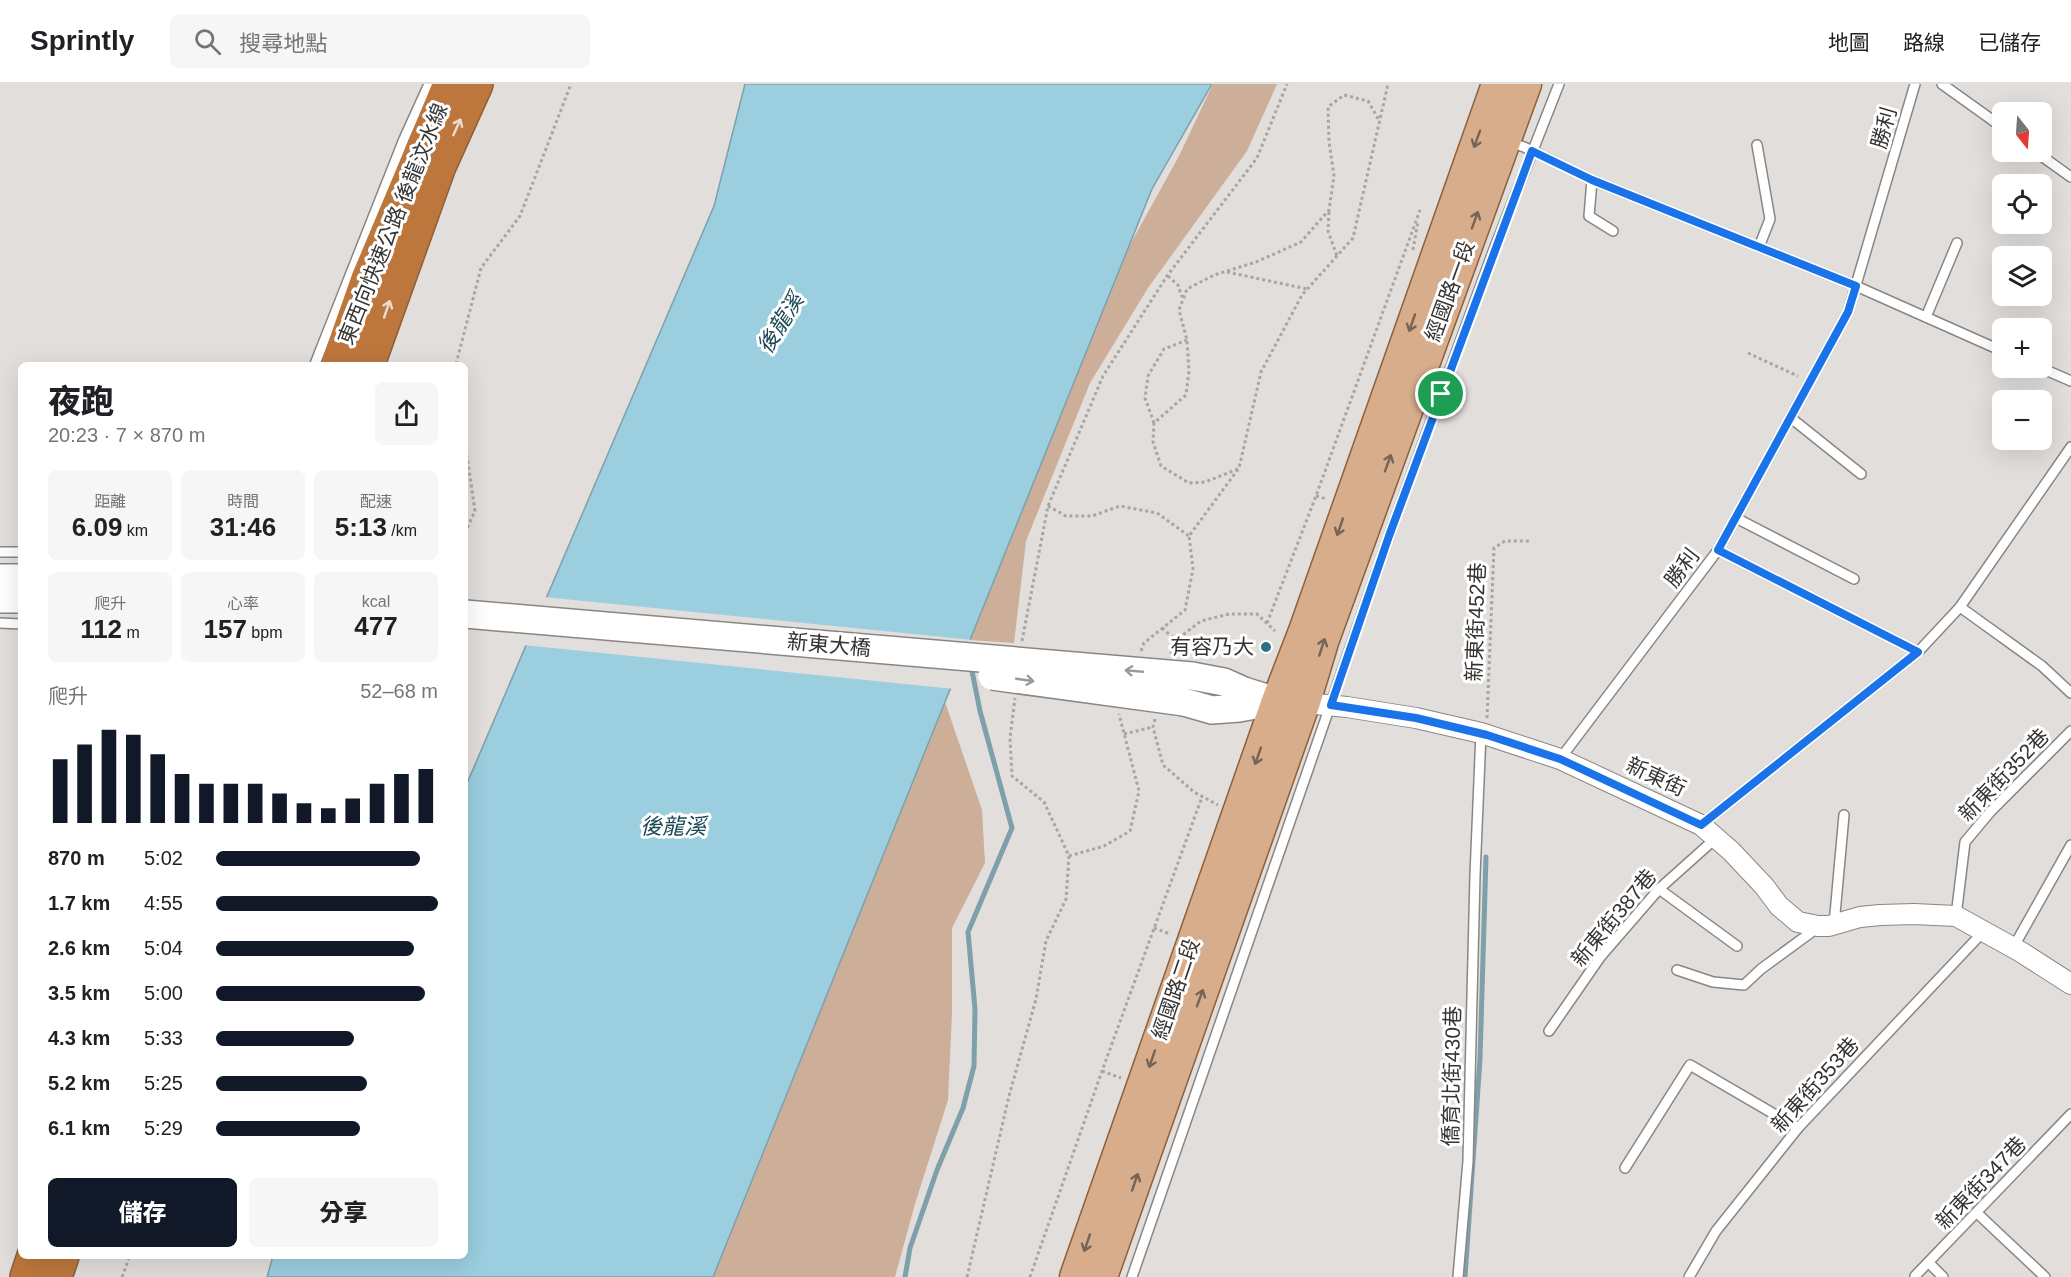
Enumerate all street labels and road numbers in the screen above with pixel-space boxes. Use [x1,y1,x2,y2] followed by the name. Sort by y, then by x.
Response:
[334,100,451,348] street label: 東西向快速公路 後龍汶水線
[1867,105,1900,151] street label: 勝利
[1421,238,1478,344] street label: 經國路一段
[1660,544,1703,591] street label: 勝利
[1462,562,1489,682] street label: 新東街452巷
[786,629,872,660] street label: 新東大橋
[1954,724,2053,825] street label: 新東街352巷
[1623,753,1690,800] street label: 新東街
[1567,865,1661,971] street label: 新東街387巷
[1148,935,1203,1042] street label: 經國路二段
[1439,1006,1464,1146] street label: 僑育北街430巷
[1766,1033,1863,1137] street label: 新東街353巷
[1931,1132,2030,1233] street label: 新東街347巷

